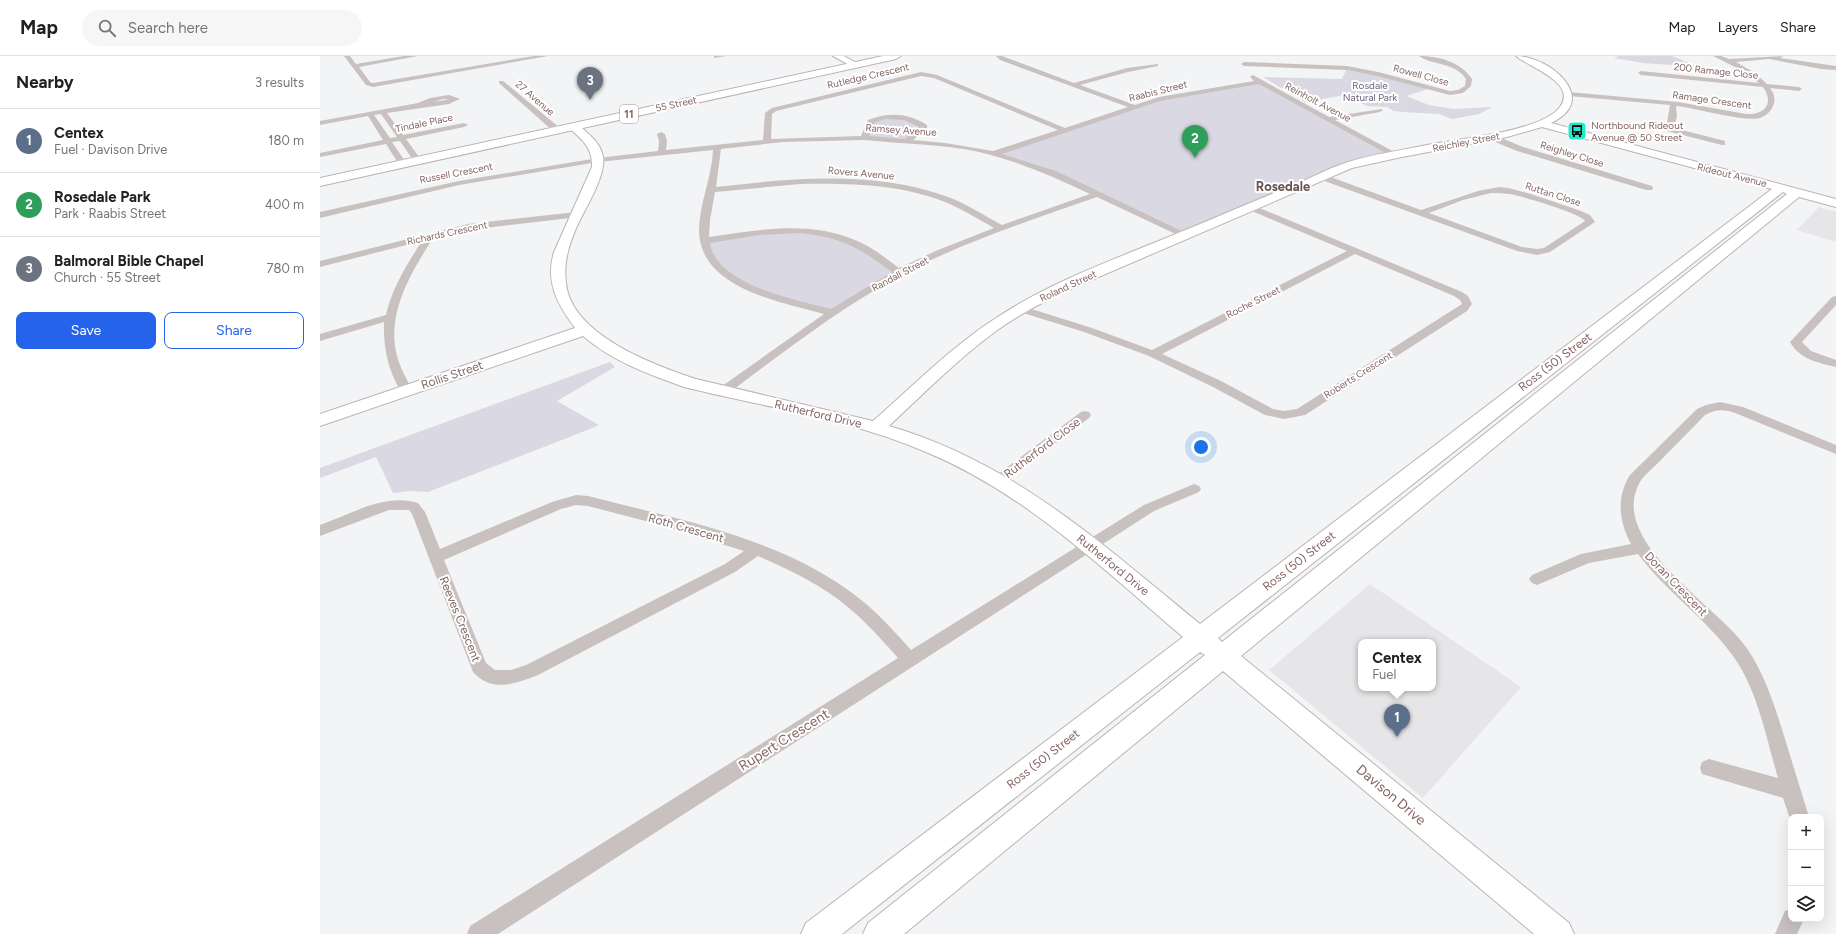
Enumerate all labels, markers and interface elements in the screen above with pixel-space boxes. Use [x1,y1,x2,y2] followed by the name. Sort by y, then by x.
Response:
[82,10,362,46] search box
[20,16,58,39] text: Map
[96,17,118,39] icon: search
[128,19,208,37] text: Search here
[1668,19,1696,36] text: Map
[1718,19,1758,36] text: Layers
[1780,19,1816,36] text: Share
[826,60,911,92] street label: Rutledge Crescent
[1673,60,1759,82] street label: 200 Ramage Close
[1392,61,1451,89] street label: Rowell Close
[577,67,603,100] pin: 3
[16,72,74,92] text: Nearby
[255,75,304,90] text: 3 results
[1127,77,1189,105] street label: Raabis Street
[513,78,557,119] street label: 27 Avenue
[1283,79,1354,125] street label: Reinholt Avenue
[1343,79,1397,104] park label: Rosdale Natural Park
[1672,88,1753,112] street label: Ramage Crescent
[654,93,698,115] street label: 55 Street
[620,105,638,123] road number: 11
[394,110,454,135] street label: Tindale Place
[1591,119,1684,144] place label: Northbound Rideout Avenue @ 50 Street
[1566,120,1588,142] bus stop icon: Northbound Rideout Avenue @ 50 Street
[865,121,938,139] street label: Ramsey Avenue
[54,124,104,142] text: Centex
[1182,125,1208,158] pin: 2
[1431,129,1501,155] street label: Reichley Street
[26,133,32,148] text: 1
[268,133,304,148] text: 180 m
[1539,138,1606,170] street label: Reighley Close
[54,142,167,157] text: Fuel · Davison Drive
[418,159,494,186] street label: Russell Crescent
[1696,160,1769,190] street label: Rideout Avenue
[827,164,895,182] street label: Rovers Avenue
[1256,179,1310,194] district label: Rosedale
[1523,179,1583,209] street label: Ruttan Close
[54,188,151,206] text: Rosedale Park
[25,197,33,212] text: 2
[265,197,304,212] text: 400 m
[54,206,166,221] text: Park · Raabis Street
[406,218,489,248] street label: Richards Crescent
[54,252,204,270] text: Balmoral Bible Chapel
[869,253,931,294] street label: Randall Street
[25,261,33,276] text: 3
[266,261,304,276] text: 780 m
[1037,267,1099,305] street label: Roland Street
[54,270,161,285] text: Church · 55 Street
[1224,283,1282,321] street label: Roche Street
[16,312,156,349] button: Save
[164,312,304,349] button: Share
[1516,330,1595,394] street label: Ross (50) Street
[1321,349,1395,401] street label: Roberts Crescent
[419,358,485,392] street label: Rollis Street
[773,397,863,431] street label: Rutherford Drive
[1001,415,1083,481] street label: Rutherford Close
[1191,437,1211,457] your location
[647,511,726,546] street label: Roth Crescent
[1260,528,1338,594] street label: Ross (50) Street
[1074,531,1152,599] street label: Rutherford Drive
[1642,549,1711,619] street label: Doran Crescent
[437,574,484,664] street label: Reeves Crescent
[1358,639,1436,691] popup
[1372,649,1422,667] text: Centex
[1372,667,1396,682] text: Fuel
[1384,704,1410,737] pin: 1
[736,705,832,775] street label: Rupert Crescent
[1004,726,1082,792] street label: Ross (50) Street
[1353,761,1429,829] street label: Davison Drive
[1788,814,1824,922] map controls
[1788,814,1824,850] button: +
[1788,850,1824,886] button: −
[1788,886,1824,922] button: layers

